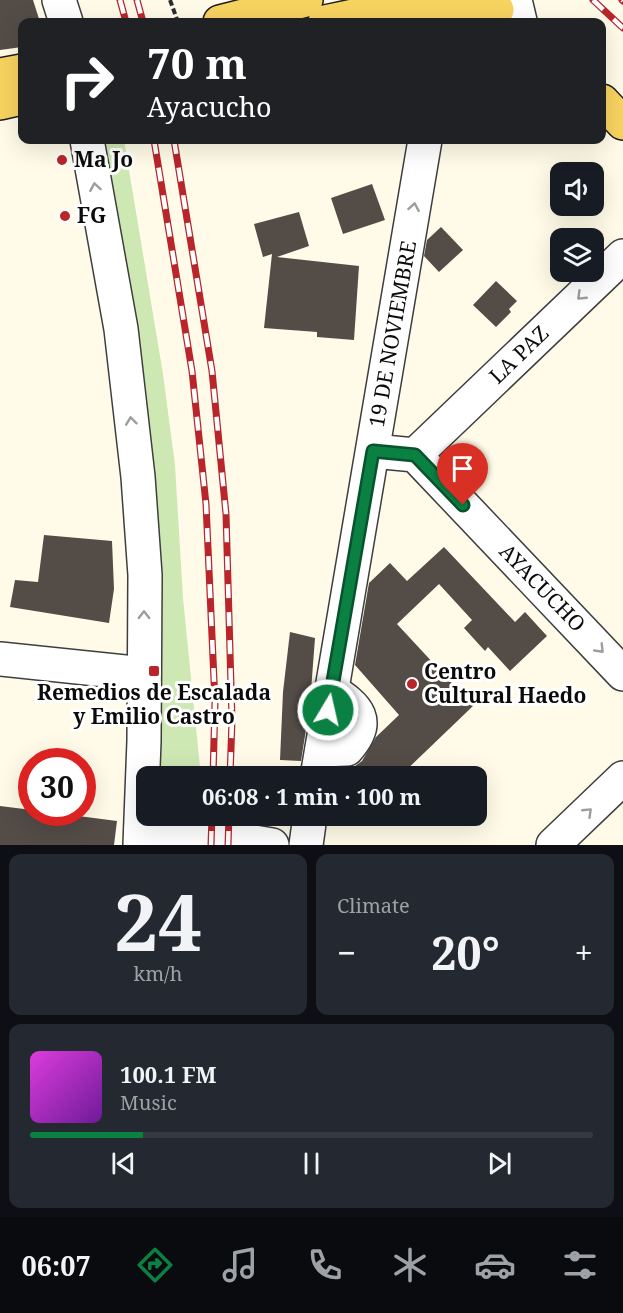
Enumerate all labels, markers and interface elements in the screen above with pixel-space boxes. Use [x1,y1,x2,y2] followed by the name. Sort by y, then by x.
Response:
[147,34,247,91] text: 70 m
[48,42,126,120] icon: right
[147,88,272,125] text: Ayacucho
[74,145,133,173] place label: Ma Jo
[55,153,69,167] marker: Ma Jo
[550,162,604,282] map controls
[550,162,604,216] button: sound
[90,182,102,191] one-way arrow
[77,201,106,229] place label: FG
[407,202,420,212] one-way arrow
[58,209,72,223] marker: FG
[550,228,604,282] button: layers
[362,238,422,429] street label: 19 DE NOVIEMBRE
[577,289,587,300] one-way arrow
[483,319,554,389] street label: LA PAZ
[126,416,138,425] one-way arrow
[437,443,488,505] pin
[446,452,479,485] icon: arrive
[494,537,592,637] street label: AYACUCHO
[138,611,151,620] one-way arrow
[593,643,604,653] one-way arrow
[424,657,586,709] place label: Centro Cultural Haedo
[147,664,161,678] marker: Remedios de Escalada y Emilio Castro
[405,677,419,691] marker: Centro Cultural Haedo
[37,678,271,730] place label: Remedios de Escalada y Emilio Castro
[296,678,360,742] position arrow
[18,748,96,826] speed limit sign: 30
[202,781,421,811] text: 06:08 · 1 min · 100 m
[581,808,592,819] one-way arrow
[114,868,202,974] text: 24
[337,892,410,919] text: Climate
[431,922,500,983] text: 20°
[337,930,356,975] text: −
[575,930,593,975] text: +
[133,960,183,987] text: km/h
[120,1059,217,1089] text: 100.1 FM
[120,1089,177,1116] text: Music
[107,1147,140,1180] icon: previous
[295,1147,328,1180] icon: pause
[483,1147,516,1180] icon: next
[134,1244,176,1286] icon: directions
[219,1244,261,1286] icon: music
[304,1244,346,1286] icon: phone
[389,1244,431,1286] icon: climate
[474,1244,516,1286] icon: car
[559,1244,601,1286] icon: filters
[22,1247,91,1284] text: 06:07

